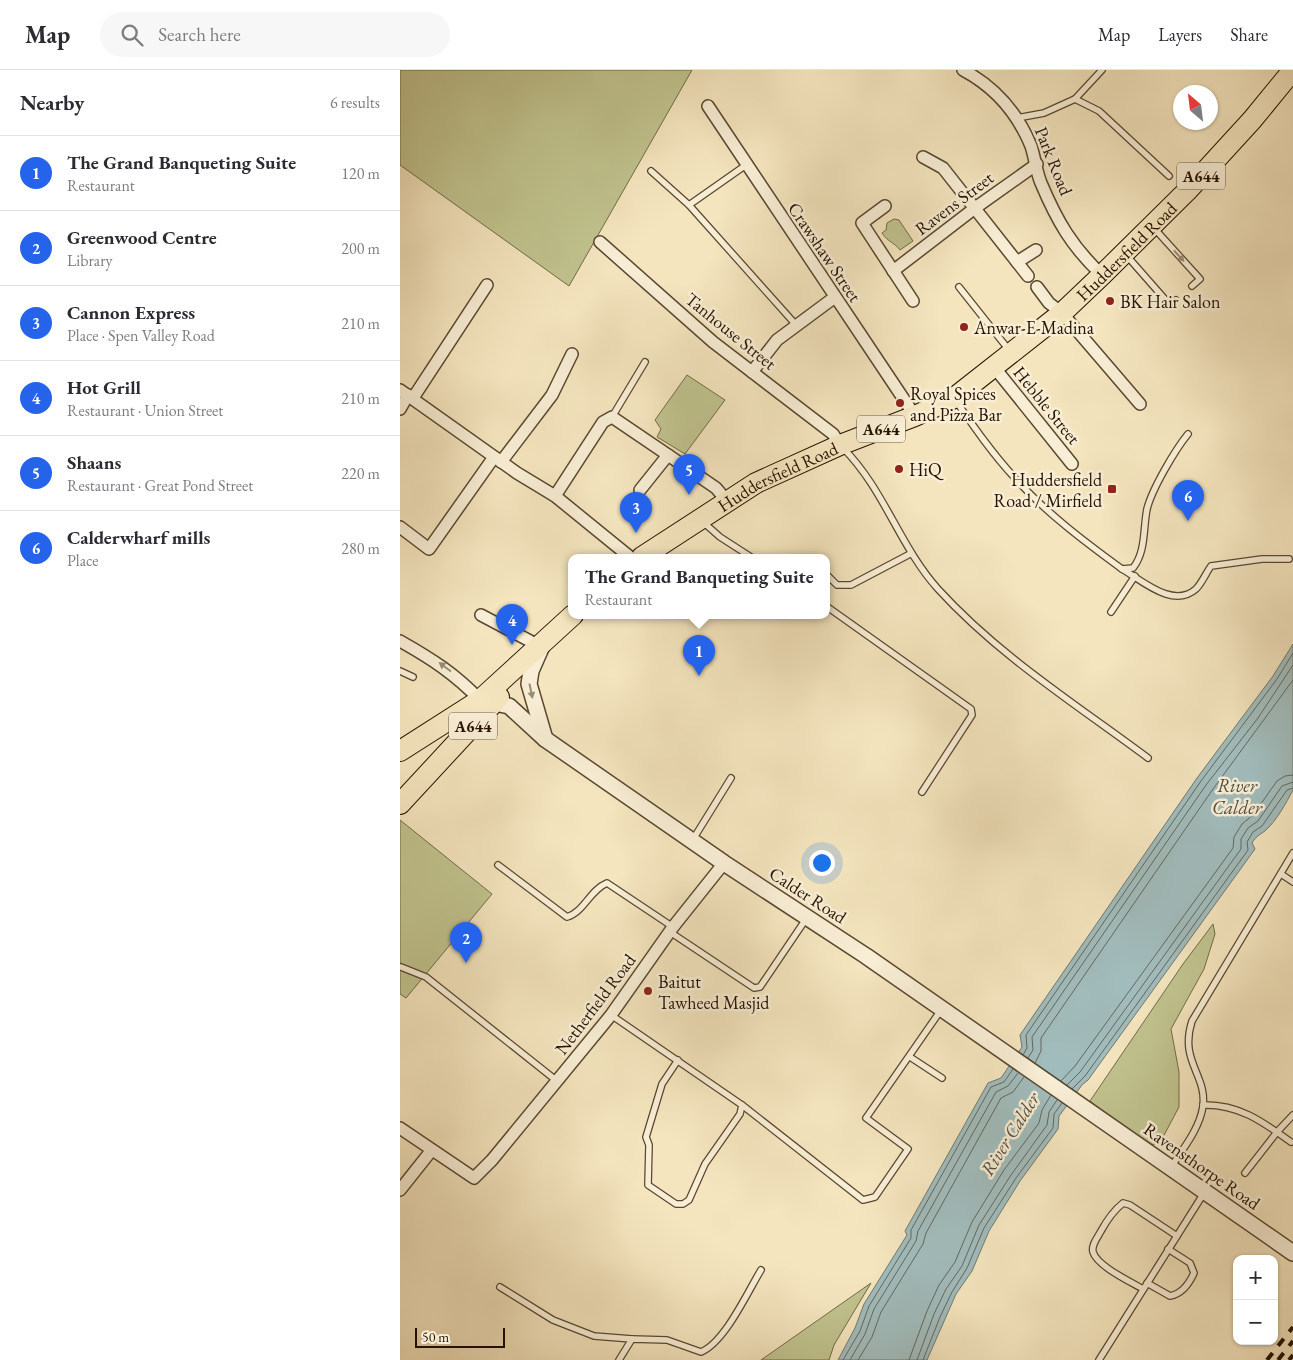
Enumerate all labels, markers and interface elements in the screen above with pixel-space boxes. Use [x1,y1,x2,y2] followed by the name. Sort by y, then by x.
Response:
[100,12,450,57] search box
[25,19,70,50] text: Map
[118,21,146,49] icon: search
[158,22,241,47] text: Search here
[1098,23,1130,46] text: Map
[1158,23,1202,46] text: Layers
[1230,23,1268,46] text: Share
[1173,85,1218,130] north arrow
[20,89,84,116] text: Nearby
[330,92,380,113] text: 6 results
[1030,123,1078,199] street label: Park Road
[67,150,296,175] text: The Grand Banqueting Suite
[1177,162,1225,190] road number: A644
[32,163,40,184] text: 1
[341,163,380,184] text: 120 m
[910,166,998,240] street label: Ravens Street
[67,175,135,196] text: Restaurant
[1071,196,1182,306] street label: Huddersfield Road
[783,198,867,307] street label: Crawshaw Street
[67,225,217,250] text: Greenwood Centre
[32,238,40,259] text: 2
[341,238,380,259] text: 200 m
[67,250,113,271] text: Library
[1174,250,1185,263] one-way arrow
[681,287,781,375] street label: Tanhouse Street
[1120,290,1221,313] place label: BK Hair Salon
[1104,295,1116,307] marker: BK Hair Salon
[67,300,195,325] text: Cannon Express
[32,313,40,334] text: 3
[341,313,380,334] text: 210 m
[973,316,1095,339] place label: Anwar-E-Madina
[958,321,970,333] marker: Anwar-E-Madina
[67,325,215,346] text: Place · Spen Valley Road
[1008,361,1086,449] street label: Hebble Street
[67,375,141,400] text: Hot Grill
[910,382,1002,426] place label: Royal Spices and Pizza Bar
[32,388,40,409] text: 4
[341,388,380,409] text: 210 m
[894,397,906,409] marker: Royal Spices and Pizza Bar
[67,400,223,421] text: Restaurant · Union Street
[857,416,905,442] road number: A644
[713,436,842,517] street label: Huddersfield Road
[67,450,121,475] text: Shaans
[673,454,705,495] pin: 5
[909,458,944,481] place label: HiQ
[32,463,40,484] text: 5
[341,463,380,484] text: 220 m
[893,463,905,475] marker: HiQ
[994,468,1103,512] place label: Huddersfield Road / Mirfield
[67,475,253,496] text: Restaurant · Great Pond Street
[1172,480,1204,521] pin: 6
[1106,483,1118,495] marker: Huddersfield Road / Mirfield
[620,492,652,533] pin: 3
[67,525,210,550] text: Calderwharf mills
[32,538,40,559] text: 6
[341,538,380,559] text: 280 m
[67,550,99,571] text: Place
[568,554,830,619] popup
[584,564,814,589] text: The Grand Banqueting Suite
[584,589,652,610] text: Restaurant
[496,604,528,645] pin: 4
[683,635,715,676] pin: 1
[439,662,452,673] one-way arrow
[527,684,535,699] one-way arrow
[449,712,497,739] road number: A644
[1212,773,1263,820] water label: River Calder
[809,850,835,876] your location
[765,861,852,929] street label: Calder Road
[450,922,482,963] pin: 2
[550,948,641,1059] street label: Netherfield Road
[658,970,770,1014] place label: Baitut Tawheed Masjid
[642,985,654,997] marker: Baitut Tawheed Masjid
[975,1087,1046,1180] water label: River Calder
[1139,1117,1265,1215] street label: Ravensthorpe Road
[1233,1255,1278,1345] map controls
[1233,1255,1278,1300] button: +
[1233,1300,1278,1345] button: −
[415,1325,505,1348] scale bar
[422,1328,449,1346] text: 50 m

